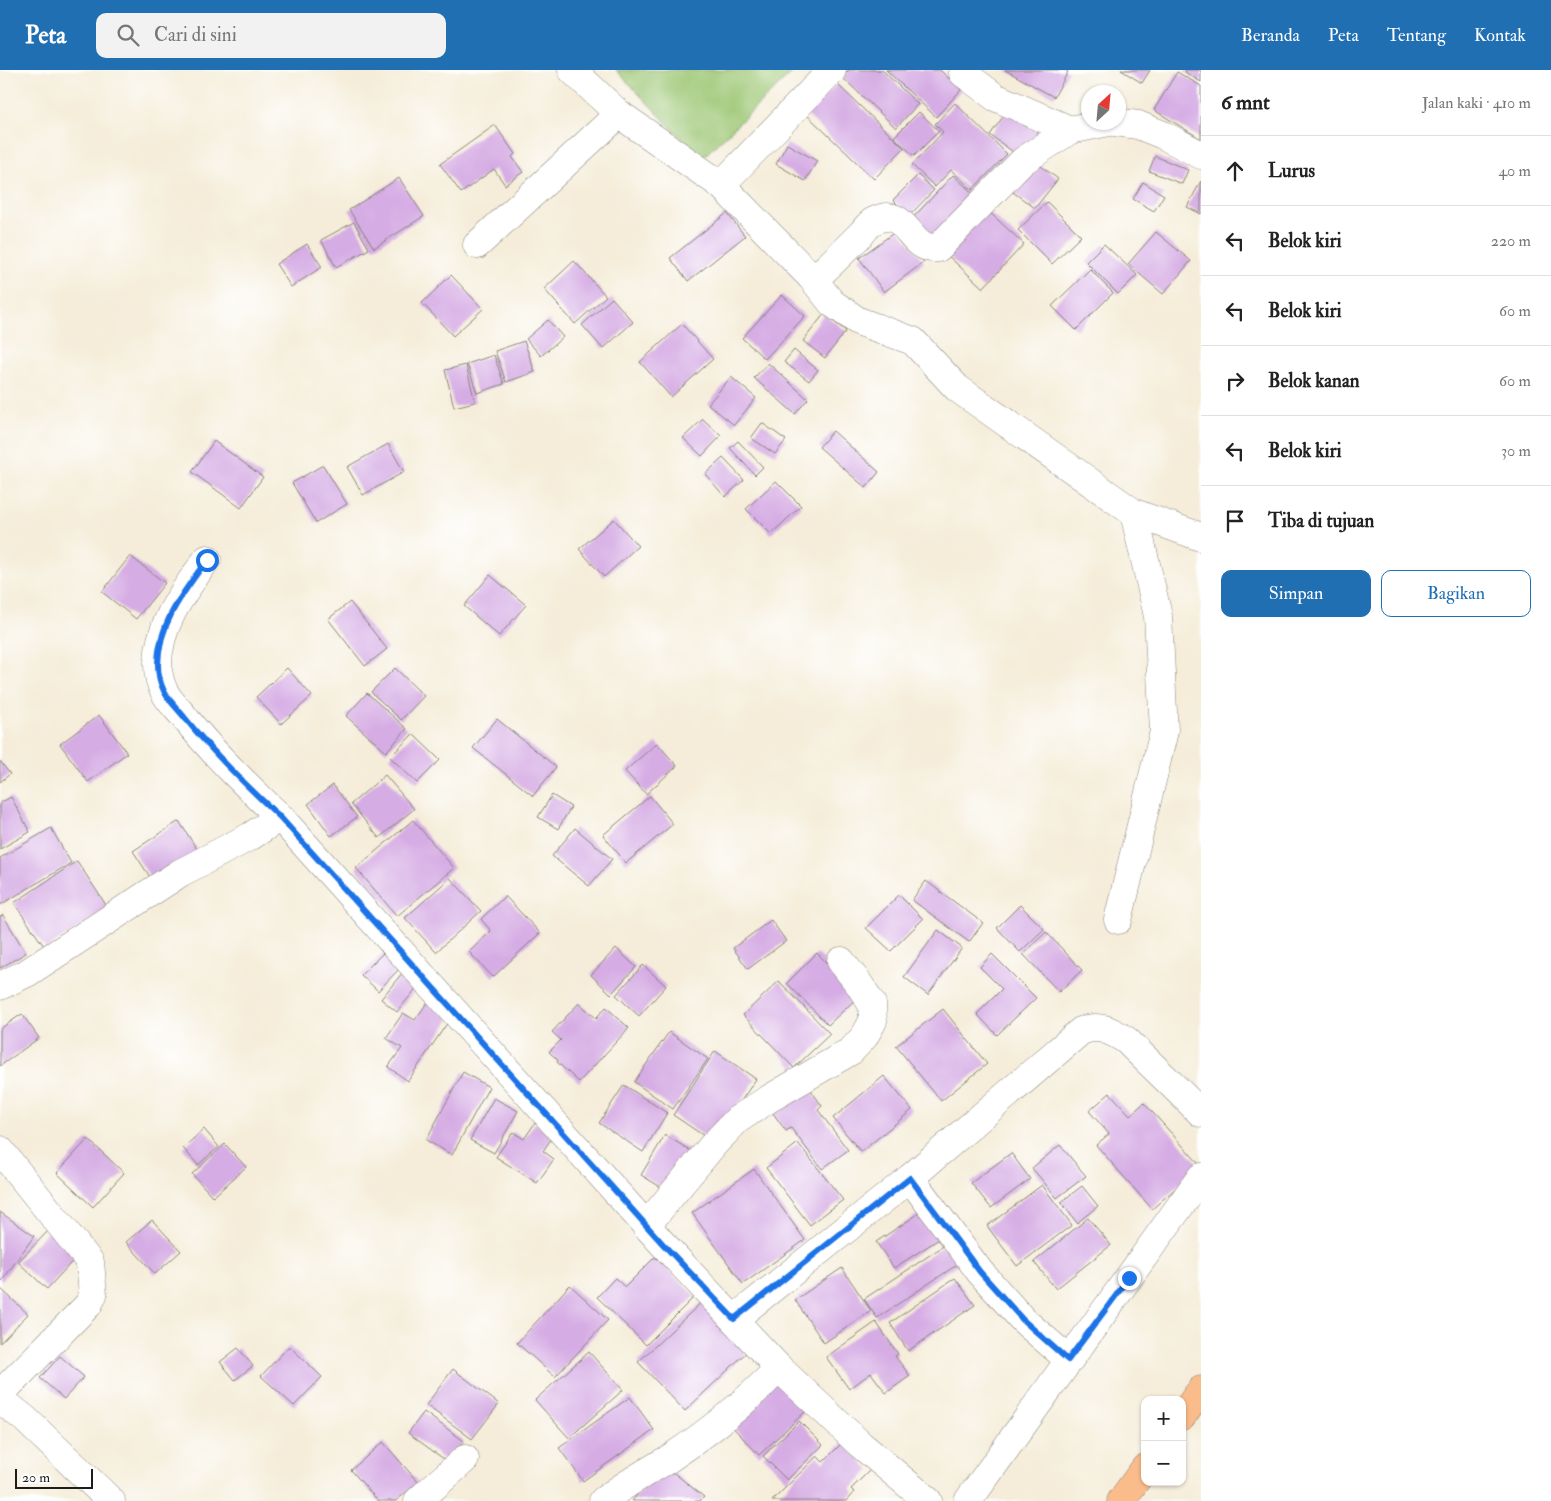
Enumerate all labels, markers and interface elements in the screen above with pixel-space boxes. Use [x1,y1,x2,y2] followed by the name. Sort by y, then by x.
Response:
[96,13,446,58] search box
[25,20,66,51] text: Peta
[114,21,142,49] icon: search
[154,23,237,47] text: Cari di sini
[1241,24,1300,47] text: Beranda
[1328,24,1359,47] text: Peta
[1387,24,1446,47] text: Tentang
[1474,24,1526,47] text: Kontak
[1081,85,1126,130] north arrow
[1221,89,1270,116] text: 6 mnt
[1422,93,1531,113] text: Jalan kaki · 410 m
[1221,157,1249,185] icon: ahead
[1268,159,1315,183] text: Lurus
[1498,161,1531,181] text: 40 m
[1221,227,1249,255] icon: left
[1268,229,1342,253] text: Belok kiri
[1491,231,1531,251] text: 220 m
[1221,297,1249,325] icon: left
[1268,299,1342,323] text: Belok kiri
[1499,301,1531,321] text: 60 m
[1221,367,1249,395] icon: right
[1268,369,1359,393] text: Belok kanan
[1499,371,1531,391] text: 60 m
[1221,437,1249,465] icon: left
[1268,439,1342,463] text: Belok kiri
[1501,441,1531,461] text: 30 m
[1221,507,1249,535] icon: arrive
[1268,509,1374,533] text: Tiba di tujuan
[196,549,219,572] route start
[1221,570,1371,617] button: Simpan
[1381,570,1531,617] button: Bagikan
[1118,1267,1141,1290] route end
[1141,1396,1186,1486] map controls
[1141,1396,1186,1441] button: +
[1141,1441,1186,1486] button: −
[15,1466,92,1489] scale bar
[22,1469,50,1486] text: 20 m

